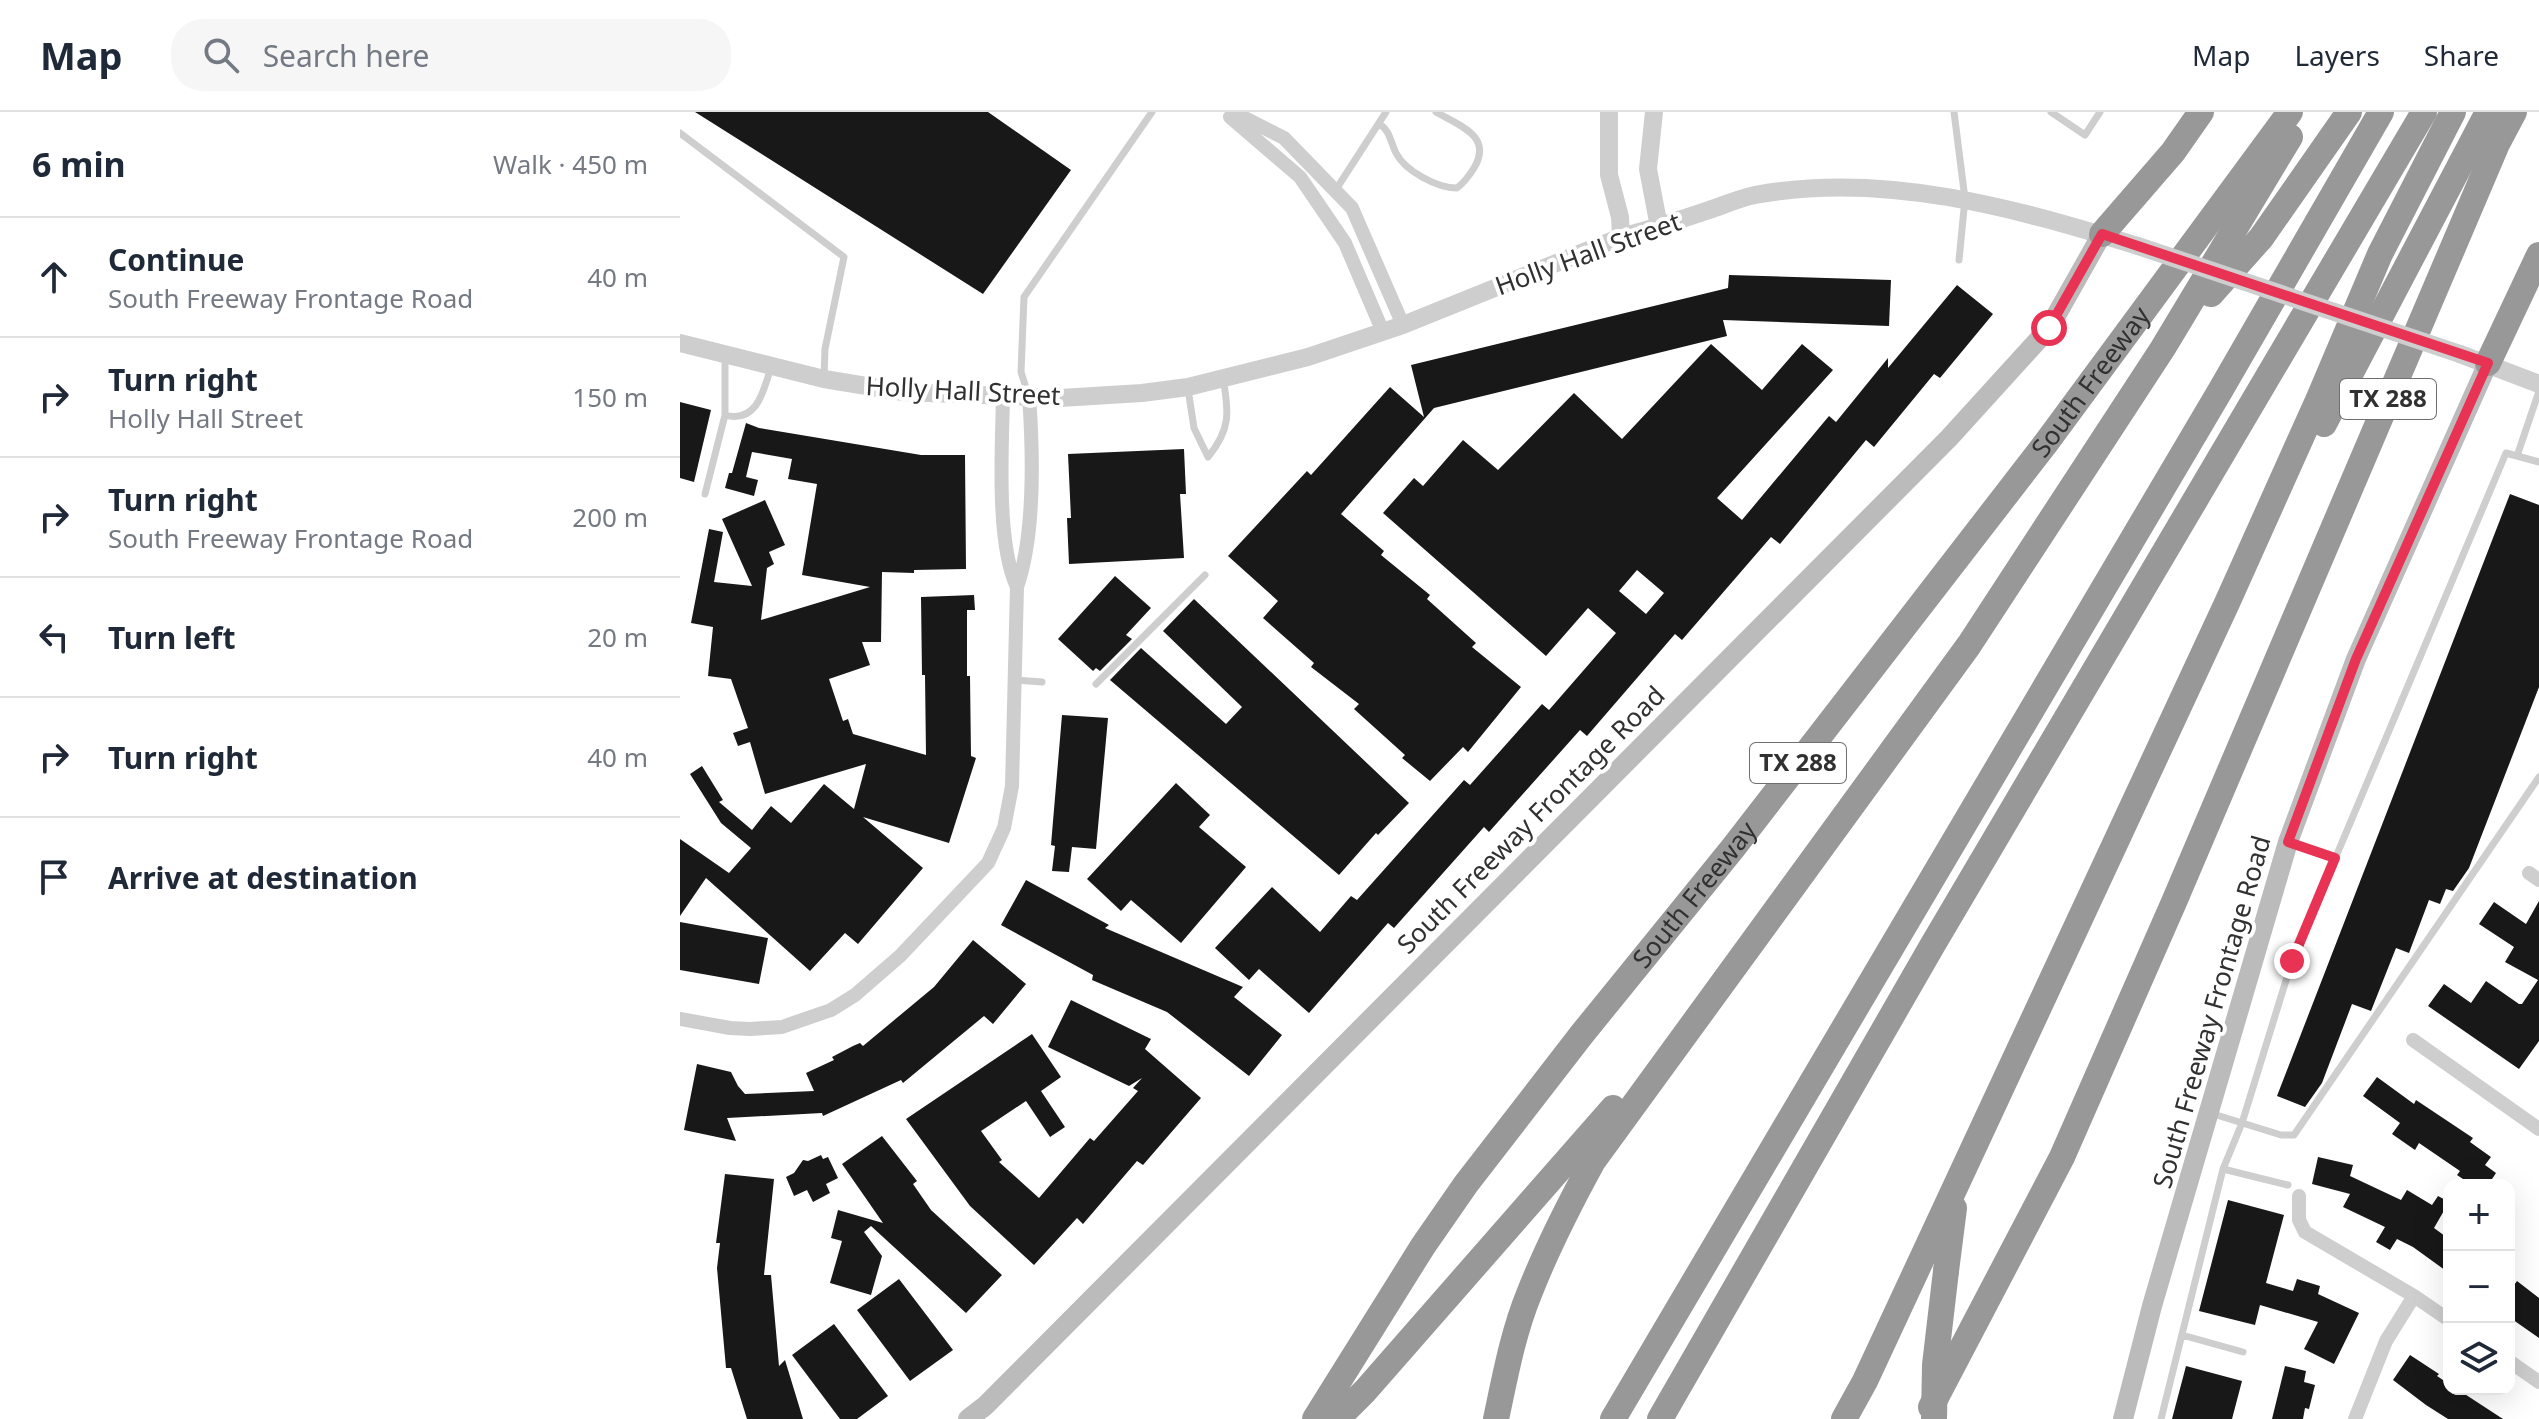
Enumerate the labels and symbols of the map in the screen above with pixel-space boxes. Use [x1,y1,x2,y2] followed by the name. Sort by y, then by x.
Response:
[1490,203,1685,303] street label: Holly Hall Street
[2022,298,2158,464] street label: South Freeway
[2031,310,2067,346] route start
[865,367,1061,413] street label: Holly Hall Street
[2340,379,2436,419] road number: TX 288
[1388,677,1672,961] street label: South Freeway Frontage Road
[1750,743,1846,783] road number: TX 288
[1624,813,1765,975] street label: South Freeway
[2143,831,2279,1192] street label: South Freeway Frontage Road
[2274,943,2310,979] route end

